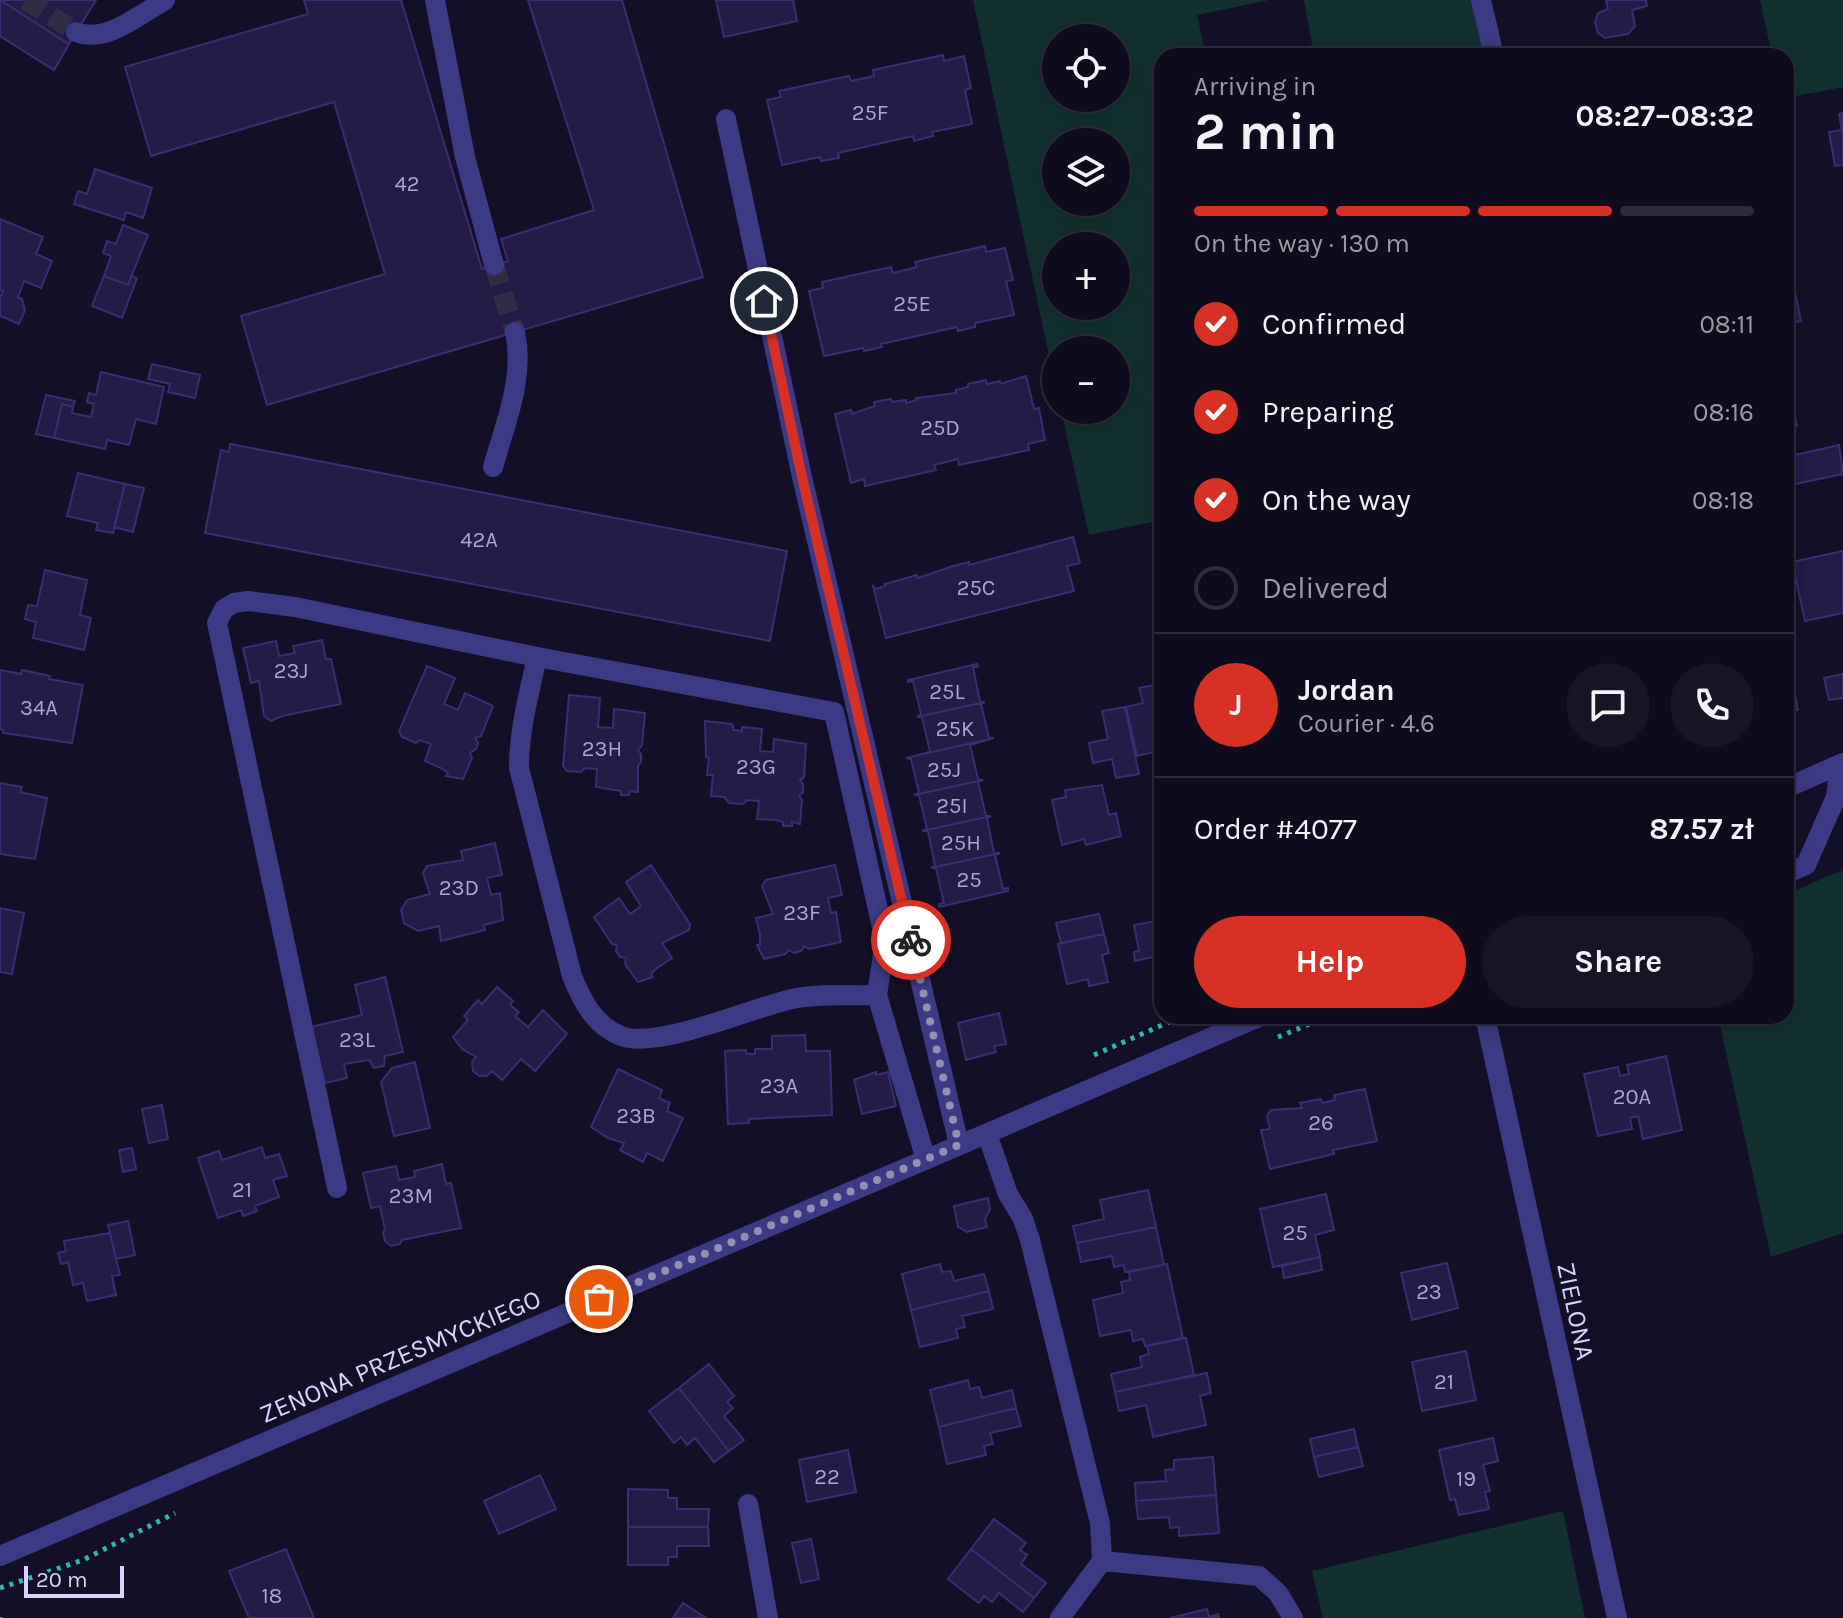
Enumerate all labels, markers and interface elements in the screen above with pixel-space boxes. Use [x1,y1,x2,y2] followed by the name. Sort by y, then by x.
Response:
[1042,24,1130,424] map controls
[1042,24,1130,112] button: locate
[1194,71,1316,102] text: Arriving in
[1575,98,1754,134] text: 08:27–08:32
[852,100,888,126] house number: 25F
[1194,101,1337,162] text: 2 min
[1042,128,1130,216] button: layers
[394,171,420,197] house number: 42
[1194,228,1410,259] text: On the way · 130 m
[1042,232,1130,320] button: +
[730,267,798,335] pin
[742,279,786,323] icon: home
[893,291,931,317] house number: 25E
[1194,302,1238,346] icon: check
[1262,306,1406,342] text: Confirmed
[1699,309,1754,340] text: 08:11
[1042,336,1130,424] button: −
[1194,390,1238,434] icon: check
[1262,394,1394,430] text: Preparing
[1693,397,1754,428] text: 08:16
[920,415,960,441] house number: 25D
[1194,478,1238,522] icon: check
[1262,482,1411,518] text: On the way
[1692,485,1754,516] text: 08:18
[460,527,498,553] house number: 42A
[1262,570,1389,606] text: Delivered
[957,575,995,601] house number: 25C
[274,658,308,684] house number: 23J
[1566,663,1650,747] button: chat
[1670,663,1754,747] button: phone
[1298,672,1395,708] text: Jordan
[929,679,965,705] house number: 25L
[1229,687,1243,723] text: J
[20,695,58,721] house number: 34A
[1298,708,1435,739] text: Courier · 4.6
[936,716,974,742] house number: 25K
[582,736,622,762] house number: 23H
[736,754,776,780] house number: 23G
[927,757,961,783] house number: 25J
[936,793,968,819] house number: 25I
[1194,811,1357,847] text: Order #4077
[1649,811,1754,847] text: 87.57 zł
[941,830,981,856] house number: 25H
[956,867,982,893] house number: 25
[439,875,479,901] house number: 23D
[783,900,821,926] house number: 23F
[871,900,951,980] courier
[1194,916,1466,1008] button: Help
[1482,916,1754,1008] button: Share
[889,918,933,962] icon: bike
[339,1027,376,1053] house number: 23L
[760,1073,799,1099] house number: 23A
[1613,1084,1652,1110] house number: 20A
[616,1103,656,1129] house number: 23B
[1308,1110,1334,1136] house number: 26
[232,1177,252,1203] house number: 21
[389,1183,433,1209] house number: 23M
[1282,1220,1308,1246] house number: 25
[1550,1259,1601,1363] street label: ZIELONA
[565,1265,633,1333] pin
[577,1277,621,1321] icon: bag
[1416,1279,1442,1305] house number: 23
[255,1283,545,1430] street label: ZENONA PRZESMYCKIEGO
[1434,1369,1454,1395] house number: 21
[814,1464,840,1490] house number: 22
[1456,1466,1476,1492] house number: 19
[24,1562,124,1598] scale bar
[36,1567,88,1593] text: 20 m
[262,1583,282,1609] house number: 18

